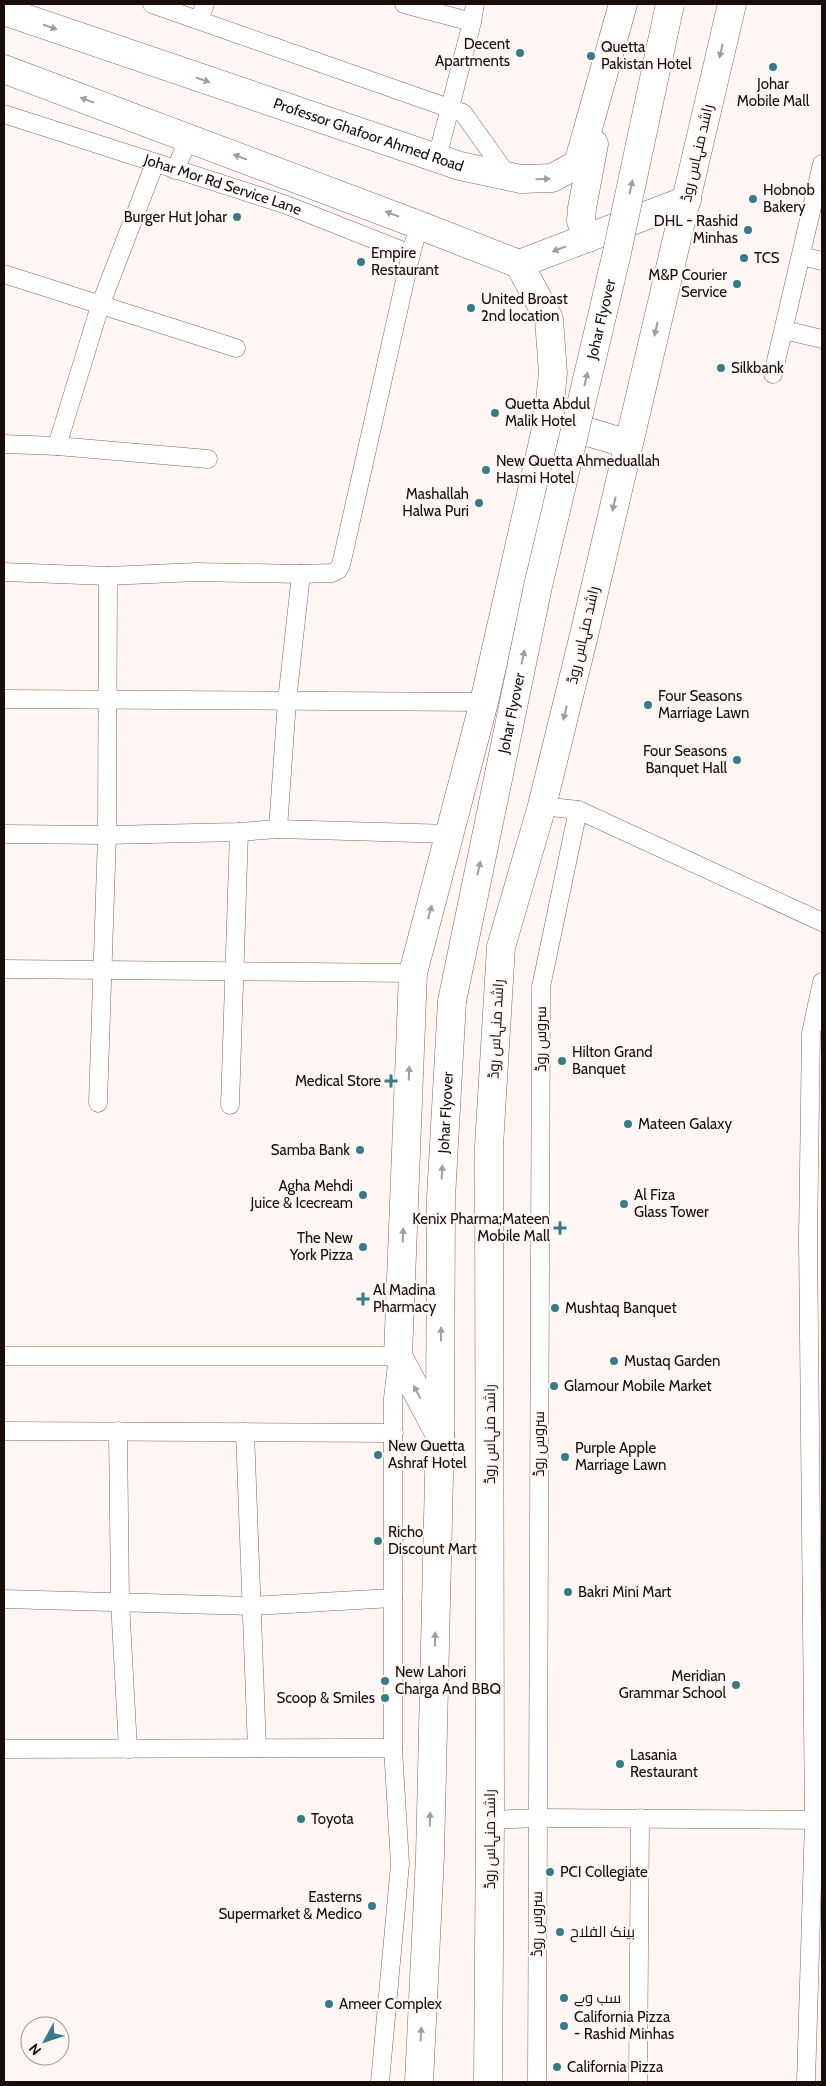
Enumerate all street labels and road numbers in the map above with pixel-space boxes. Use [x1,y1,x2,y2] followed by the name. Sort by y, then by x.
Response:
[271,94,466,176] street label: Professor Ghafoor Ahmed Road
[677,102,719,204] street label: راشد منہاس روڈ
[141,150,304,219] street label: Johar Mor Rd Service Lane
[583,277,620,362] street label: Johar Flyover
[563,584,605,686] street label: راشد منہاس روڈ
[494,671,529,756] street label: Johar Flyover
[484,979,510,1079] street label: راشد منہاس روڈ
[532,1006,551,1072] street label: سروس روڈ
[434,1071,457,1155] street label: Johar Flyover
[481,1384,501,1484] street label: راشد منہاس روڈ
[530,1411,549,1477] street label: سروس روڈ
[481,1789,501,1889] street label: راشد منہاس روڈ
[528,1891,547,1957] street label: سروس روڈ

